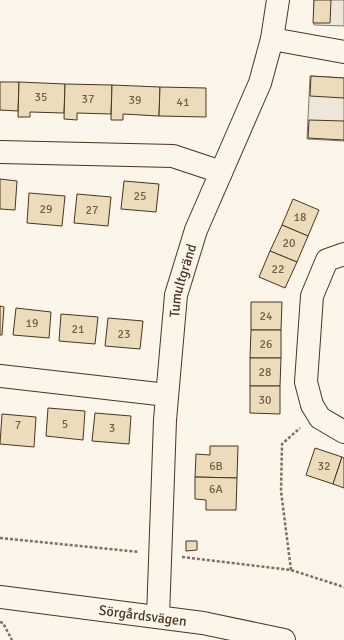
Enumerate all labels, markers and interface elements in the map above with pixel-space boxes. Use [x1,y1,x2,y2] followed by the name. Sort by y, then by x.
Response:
[35,90,47,105] house number: 35
[82,92,94,107] house number: 37
[129,93,141,108] house number: 39
[177,95,189,110] house number: 41
[134,189,146,204] house number: 25
[40,202,52,217] house number: 29
[86,203,98,218] house number: 27
[294,210,306,225] house number: 18
[283,236,295,251] house number: 20
[166,242,200,318] street label: Tumultgränd
[272,262,284,277] house number: 22
[260,309,273,324] house number: 24
[26,316,38,331] house number: 19
[72,322,84,337] house number: 21
[118,327,130,342] house number: 23
[260,337,272,352] house number: 26
[259,365,271,380] house number: 28
[259,393,271,408] house number: 30
[62,417,68,432] house number: 5
[15,418,21,433] house number: 7
[109,421,115,436] house number: 3
[209,459,223,474] house number: 6B
[318,459,330,474] house number: 32
[209,482,224,497] house number: 6A
[98,601,188,629] street label: Sörgårdsvägen

